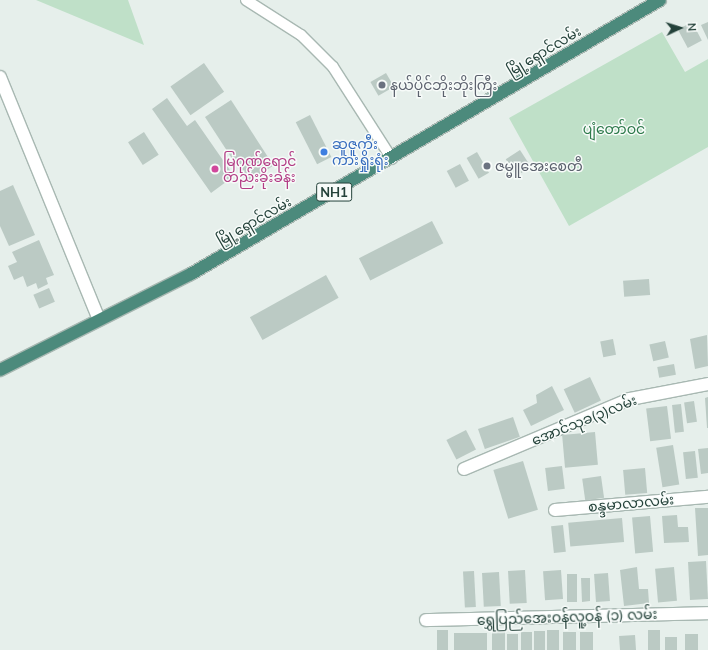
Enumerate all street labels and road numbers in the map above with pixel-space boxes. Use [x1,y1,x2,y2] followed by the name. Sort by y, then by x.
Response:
[504,22,584,80] street label: မြို့ရှောင်လမ်း
[316,181,352,203] road number: NH1
[214,193,294,249] street label: မြို့ရှောင်လမ်း
[529,391,639,449] street label: အောင်သုခ(၃)လမ်း
[587,491,675,515] street label: စန္ဒမာလာလမ်း
[476,605,658,629] street label: ရွှေပြည်အေးဝန်လူ့ဝန် (၁) လမ်း

